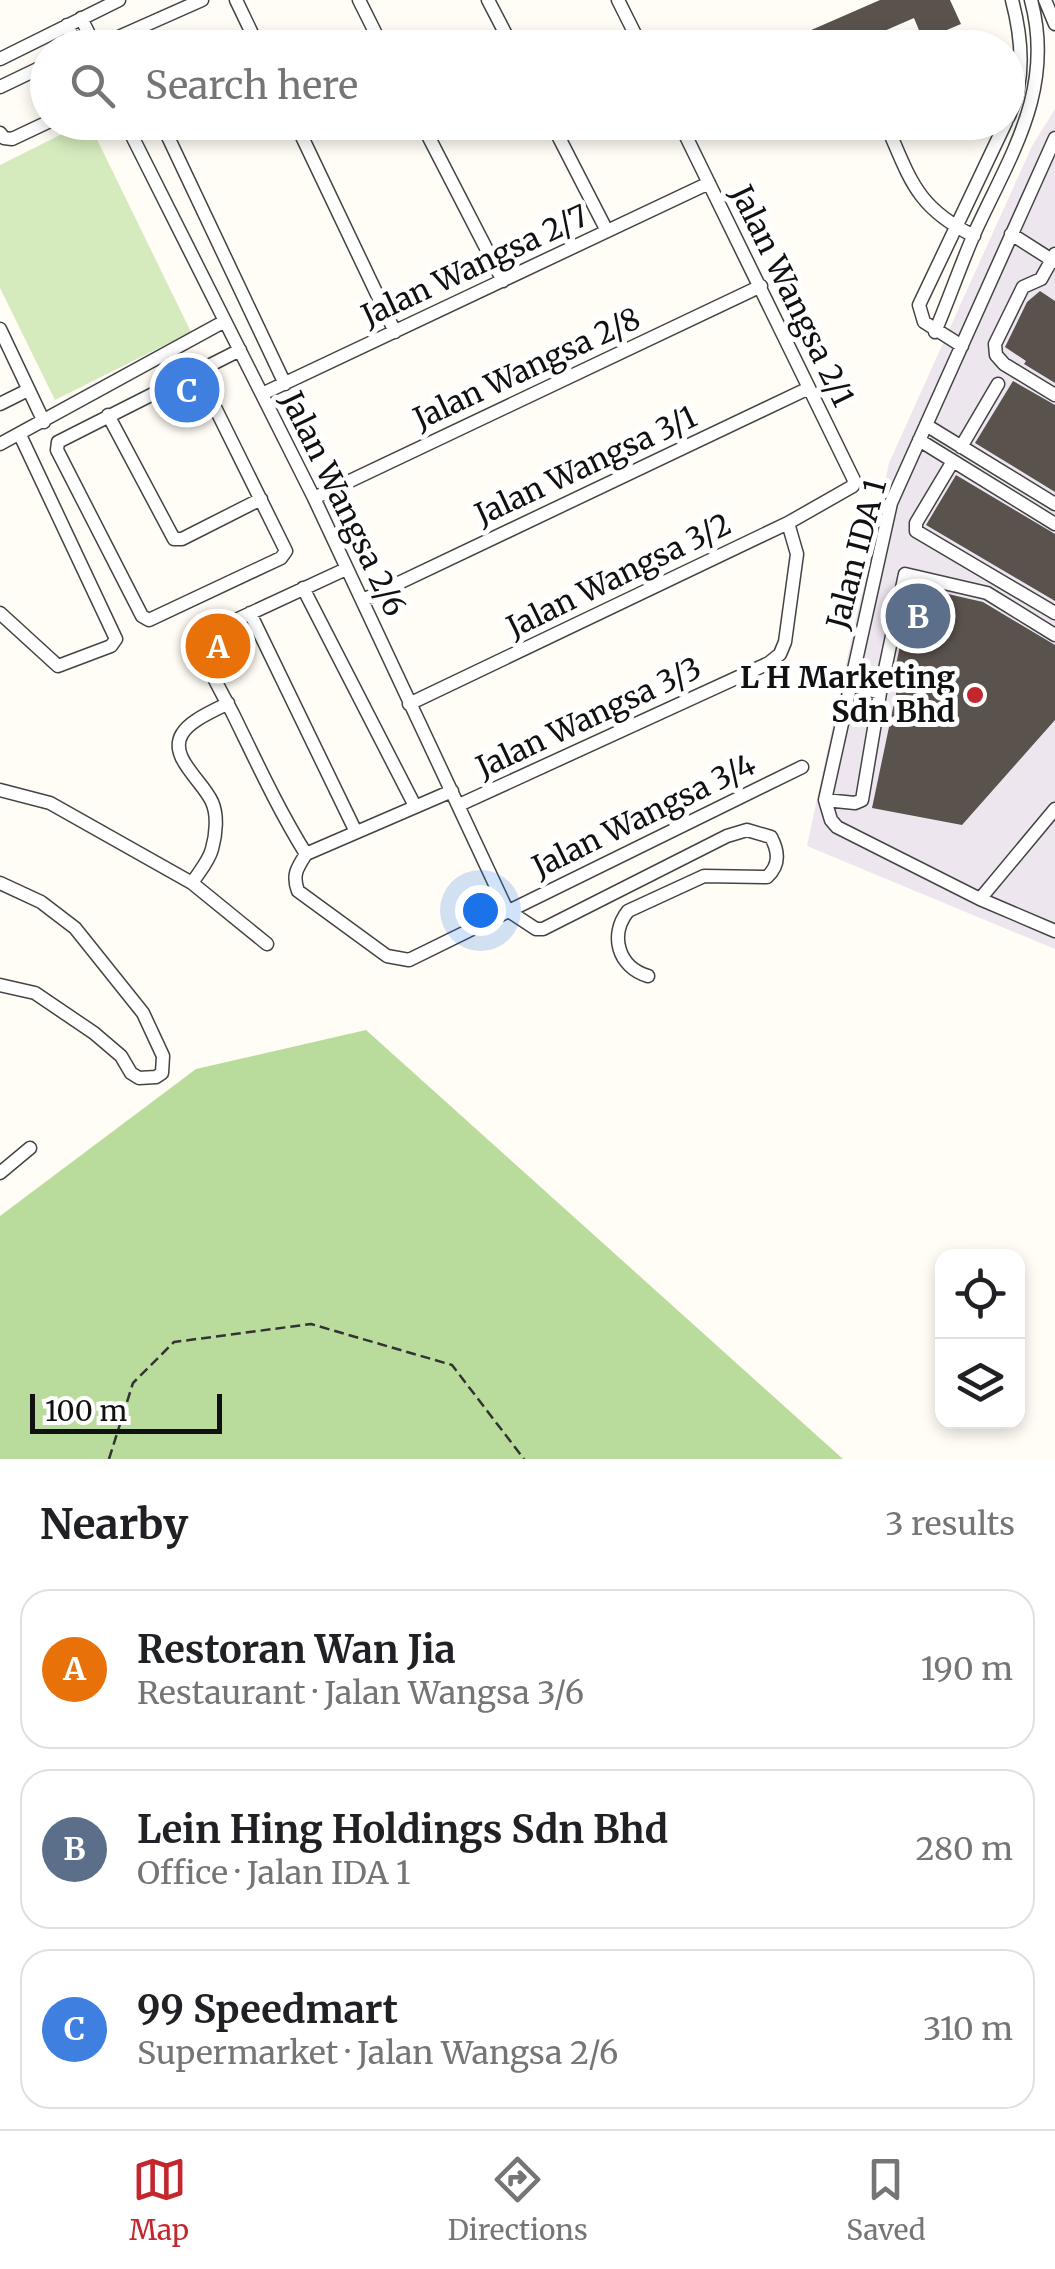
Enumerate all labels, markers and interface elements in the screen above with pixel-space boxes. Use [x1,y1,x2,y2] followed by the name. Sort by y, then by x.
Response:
[30,30,1025,140] search box
[65,58,120,113] icon: search
[145,62,358,109] text: Search here
[722,178,863,412] street label: Jalan Wangsa 2/1
[354,196,594,335] street label: Jalan Wangsa 2/7
[406,299,646,438] street label: Jalan Wangsa 2/8
[154,352,220,428] pin: C
[273,384,415,622] street label: Jalan Wangsa 2/6
[468,397,702,533] street label: Jalan Wangsa 3/1
[818,475,894,634] street label: Jalan IDA 1
[499,504,737,646] street label: Jalan Wangsa 3/2
[886,578,950,654] pin: B
[186,608,250,684] pin: A
[469,648,707,786] street label: Jalan Wangsa 3/3
[740,658,955,730] place label: L H Marketing Sdn Bhd
[964,684,986,706] marker: L H Marketing Sdn Bhd
[525,745,761,886] street label: Jalan Wangsa 3/4
[455,885,506,936] your location
[935,1249,1025,1429] map controls
[935,1249,1025,1339] button: locate
[935,1339,1025,1429] button: layers
[30,1389,222,1434] scale bar
[45,1393,127,1429] text: 100 m
[40,1498,188,1550] text: Nearby
[885,1504,1015,1544] text: 3 results
[137,1626,456,1673] text: Restoran Wan Jia
[63,1649,86,1689] text: A
[921,1649,1013,1689] text: 190 m
[137,1673,584,1713] text: Restaurant · Jalan Wangsa 3/6
[137,1806,668,1853] text: Lein Hing Holdings Sdn Bhd
[63,1829,86,1869] text: B
[915,1829,1013,1869] text: 280 m
[137,1853,411,1893] text: Office · Jalan IDA 1
[137,1986,398,2033] text: 99 Speedmart
[64,2009,85,2049] text: C
[923,2009,1013,2049] text: 310 m
[137,2033,618,2073] text: Supermarket · Jalan Wangsa 2/6
[129,2152,189,2248] tab: Map
[448,2152,588,2248] tab: Directions
[846,2152,926,2248] tab: Saved

